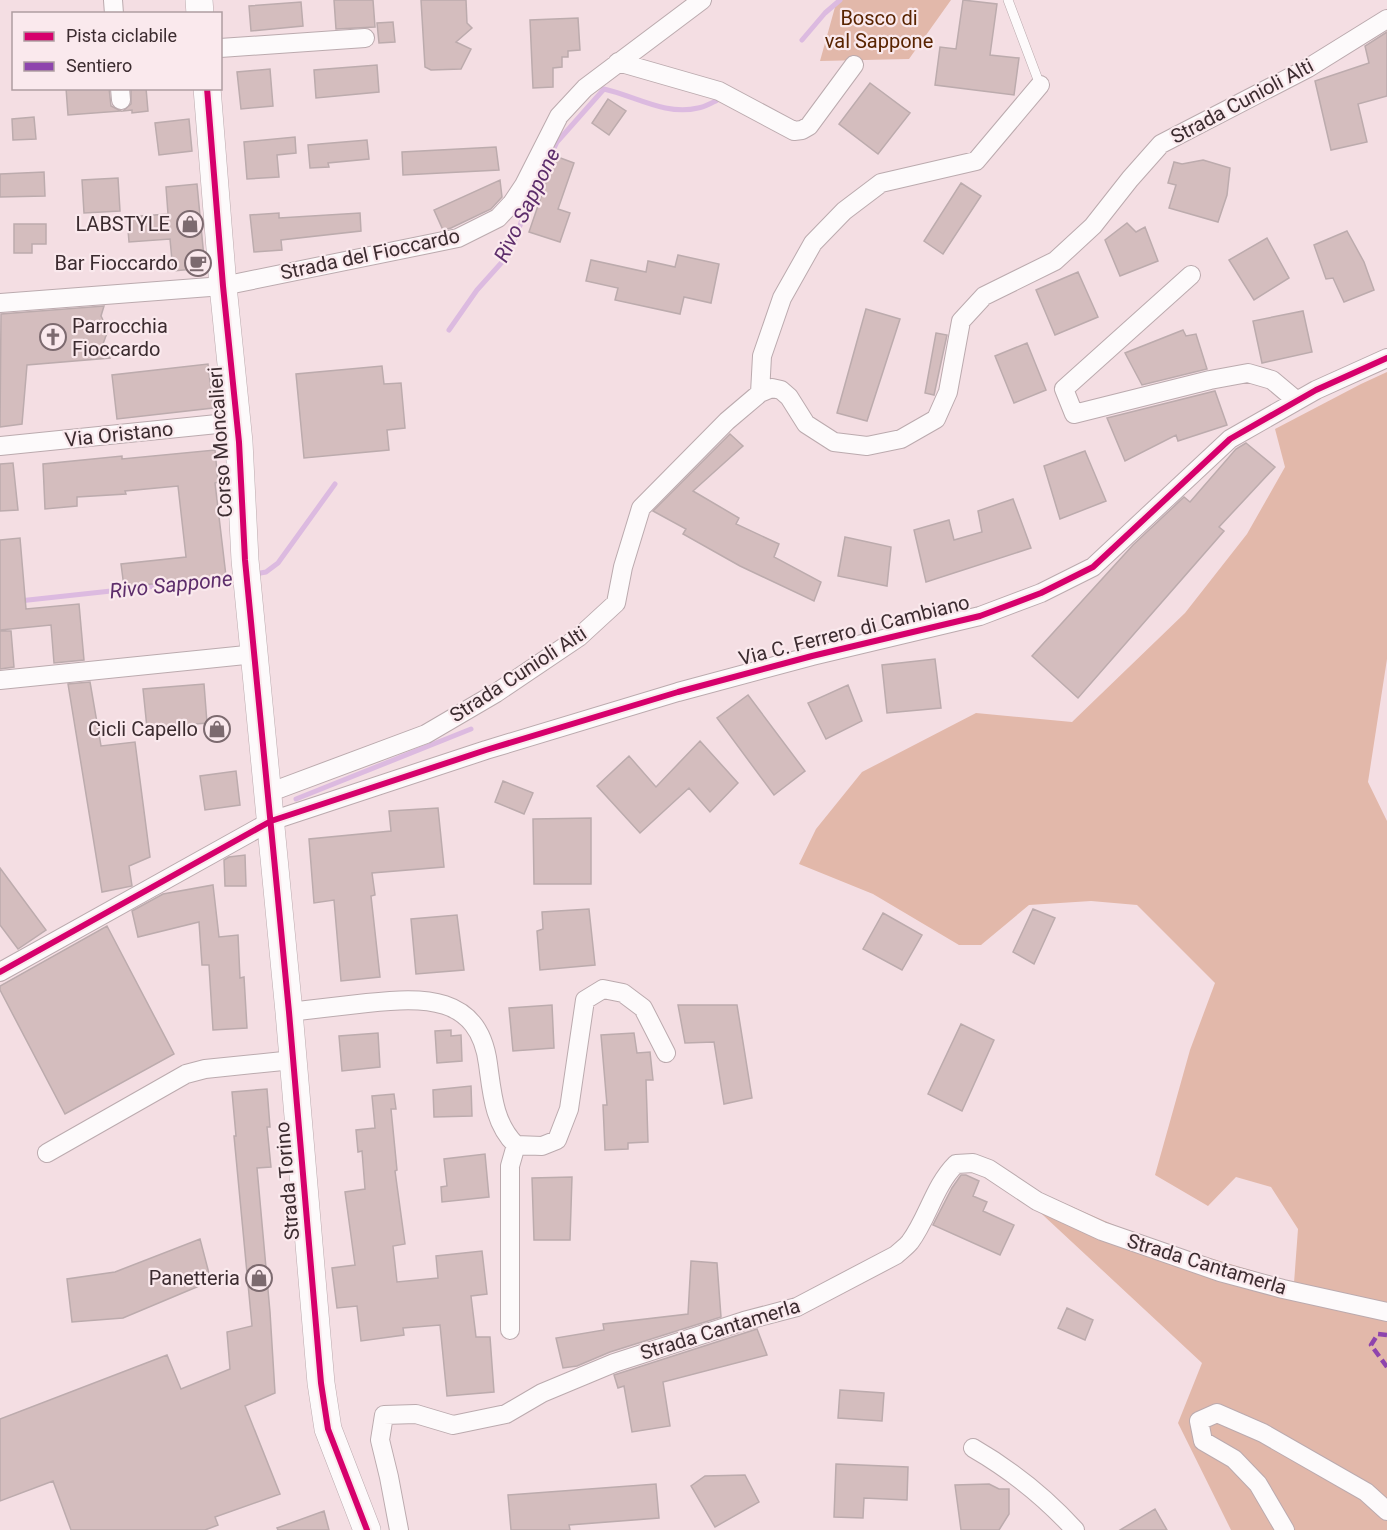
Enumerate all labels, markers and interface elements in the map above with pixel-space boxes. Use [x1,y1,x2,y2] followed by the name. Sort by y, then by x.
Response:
[825,6,933,53] park label: Bosco di val Sappone
[12,12,222,90] legend
[66,25,177,46] text: Pista ciclabile
[1167,53,1317,149] street label: Strada Cunioli Alti
[66,55,132,76] text: Sentiero
[489,144,565,266] water label: Rivo Sappone
[175,209,205,239] shop icon: LABSTYLE
[75,212,170,236] place label: LABSTYLE
[278,223,462,285] street label: Strada del Fioccardo
[183,248,213,278] cafe icon: Bar Fioccardo
[55,251,178,275] place label: Bar Fioccardo
[72,314,168,361] place label: Parrocchia Fioccardo
[38,322,68,352] church icon: Parrocchia Fioccardo
[203,366,237,518] street label: Corso Moncalieri
[64,416,174,452] street label: Via Oristano
[108,567,234,603] water label: Rivo Sappone
[736,590,972,670] street label: Via C. Ferrero di Cambiano
[445,621,591,727] street label: Strada Cunioli Alti
[202,714,232,744] shop icon: Cicli Capello
[88,717,198,741] place label: Cicli Capello
[270,1121,304,1241] street label: Strada Torino
[1124,1228,1290,1300] street label: Strada Cantamerla
[244,1263,274,1293] shop icon: Panetteria
[149,1266,240,1290] place label: Panetteria
[637,1293,803,1365] street label: Strada Cantamerla

